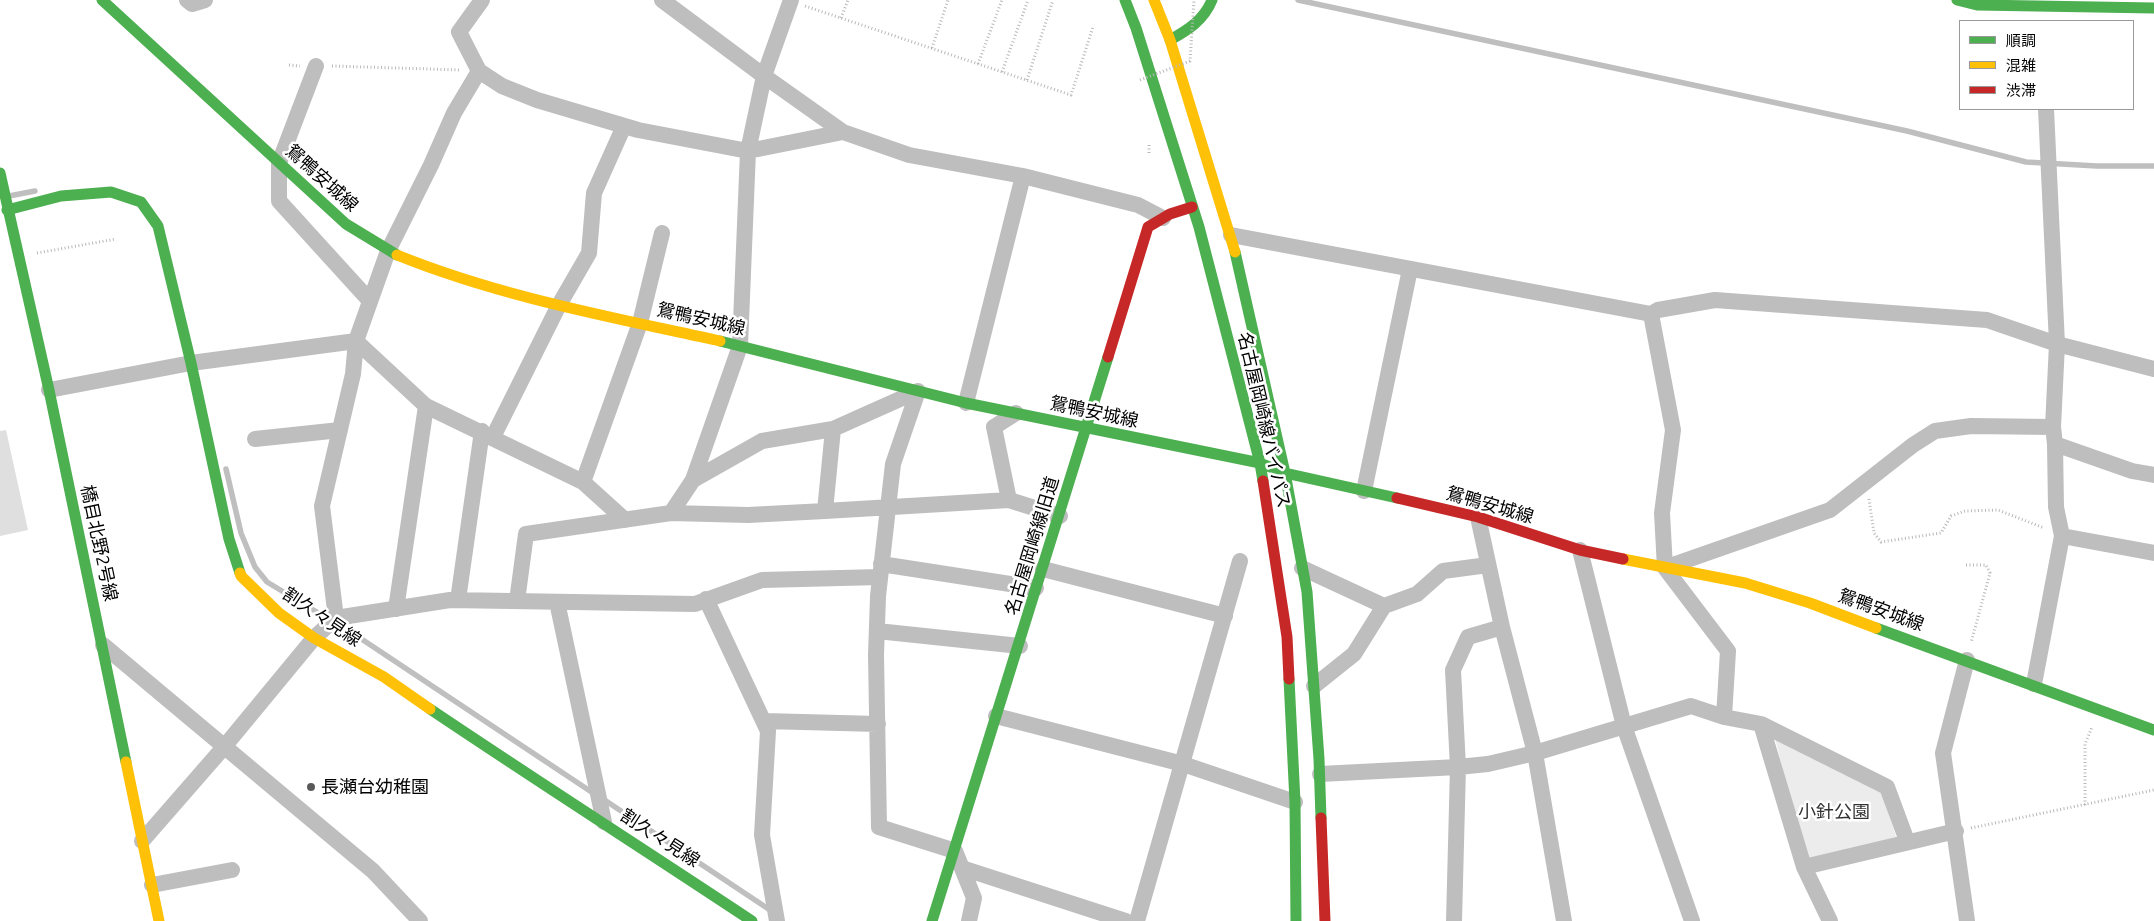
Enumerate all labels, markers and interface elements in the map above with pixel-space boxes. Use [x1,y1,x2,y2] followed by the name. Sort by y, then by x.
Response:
[1959,20,2134,110] legend
[2006,32,2036,49] text: 順調
[2006,57,2036,74] text: 混雑
[2006,82,2036,99] text: 渋滞
[281,140,363,216] street label: 鴛鴨安城線
[655,298,747,340] street label: 鴛鴨安城線
[1233,330,1295,510] street label: 名古屋岡崎線バイパス
[1048,392,1140,432] street label: 鴛鴨安城線
[1001,474,1063,618] street label: 名古屋岡崎線旧道
[1444,482,1536,528] street label: 鴛鴨安城線
[76,483,122,603] street label: 橋目北野2号線
[279,583,365,651] street label: 割久々見線
[1835,584,1927,636] street label: 鴛鴨安城線
[321,776,429,798] place label: 長瀬台幼稚園
[305,781,317,793] marker: 長瀬台幼稚園
[1798,801,1870,823] park label: 小針公園
[616,804,704,872] street label: 割久々見線

